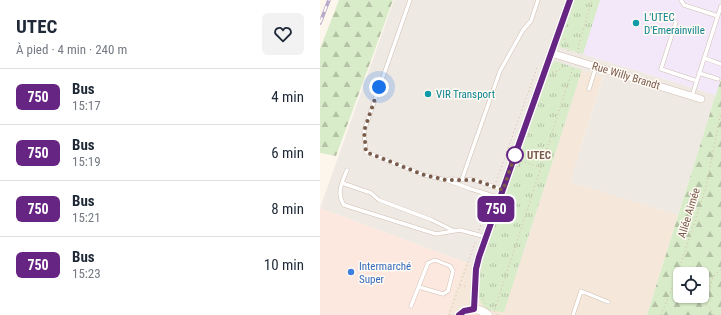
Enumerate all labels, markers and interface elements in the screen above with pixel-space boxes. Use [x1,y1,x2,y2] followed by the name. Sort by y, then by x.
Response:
[644,11,705,37] place label: L'UTEC D'Emerainville
[262,13,304,55] button: heart
[16,15,57,38] text: UTEC
[631,18,641,28] marker: L'UTEC D'Emerainville
[16,42,127,57] text: À pied · 4 min · 240 m
[590,59,662,93] street label: Rue Willy Brandt
[369,77,389,97] your location
[72,80,95,98] text: Bus
[271,88,304,106] text: 4 min
[436,88,495,101] place label: VIR Transport
[27,89,49,105] text: 750
[423,89,433,99] marker: VIR Transport
[72,98,101,113] text: 15:17
[72,136,95,154] text: Bus
[271,144,304,162] text: 6 min
[27,145,49,161] text: 750
[506,146,524,164] marker: UTEC
[527,149,551,162] place label: UTEC
[72,154,101,169] text: 15:19
[675,186,703,240] street label: Allée Aimée
[72,192,95,210] text: Bus
[473,196,519,222] line badge: 750
[271,200,304,218] text: 8 min
[27,201,49,217] text: 750
[485,201,507,217] text: 750
[72,210,101,225] text: 15:21
[72,248,95,266] text: Bus
[264,256,304,274] text: 10 min
[27,257,49,273] text: 750
[359,260,411,286] place label: Intermarché Super
[72,266,101,281] text: 15:23
[346,267,356,277] marker: Intermarché Super
[673,267,709,303] map controls
[673,267,709,303] button: locate

